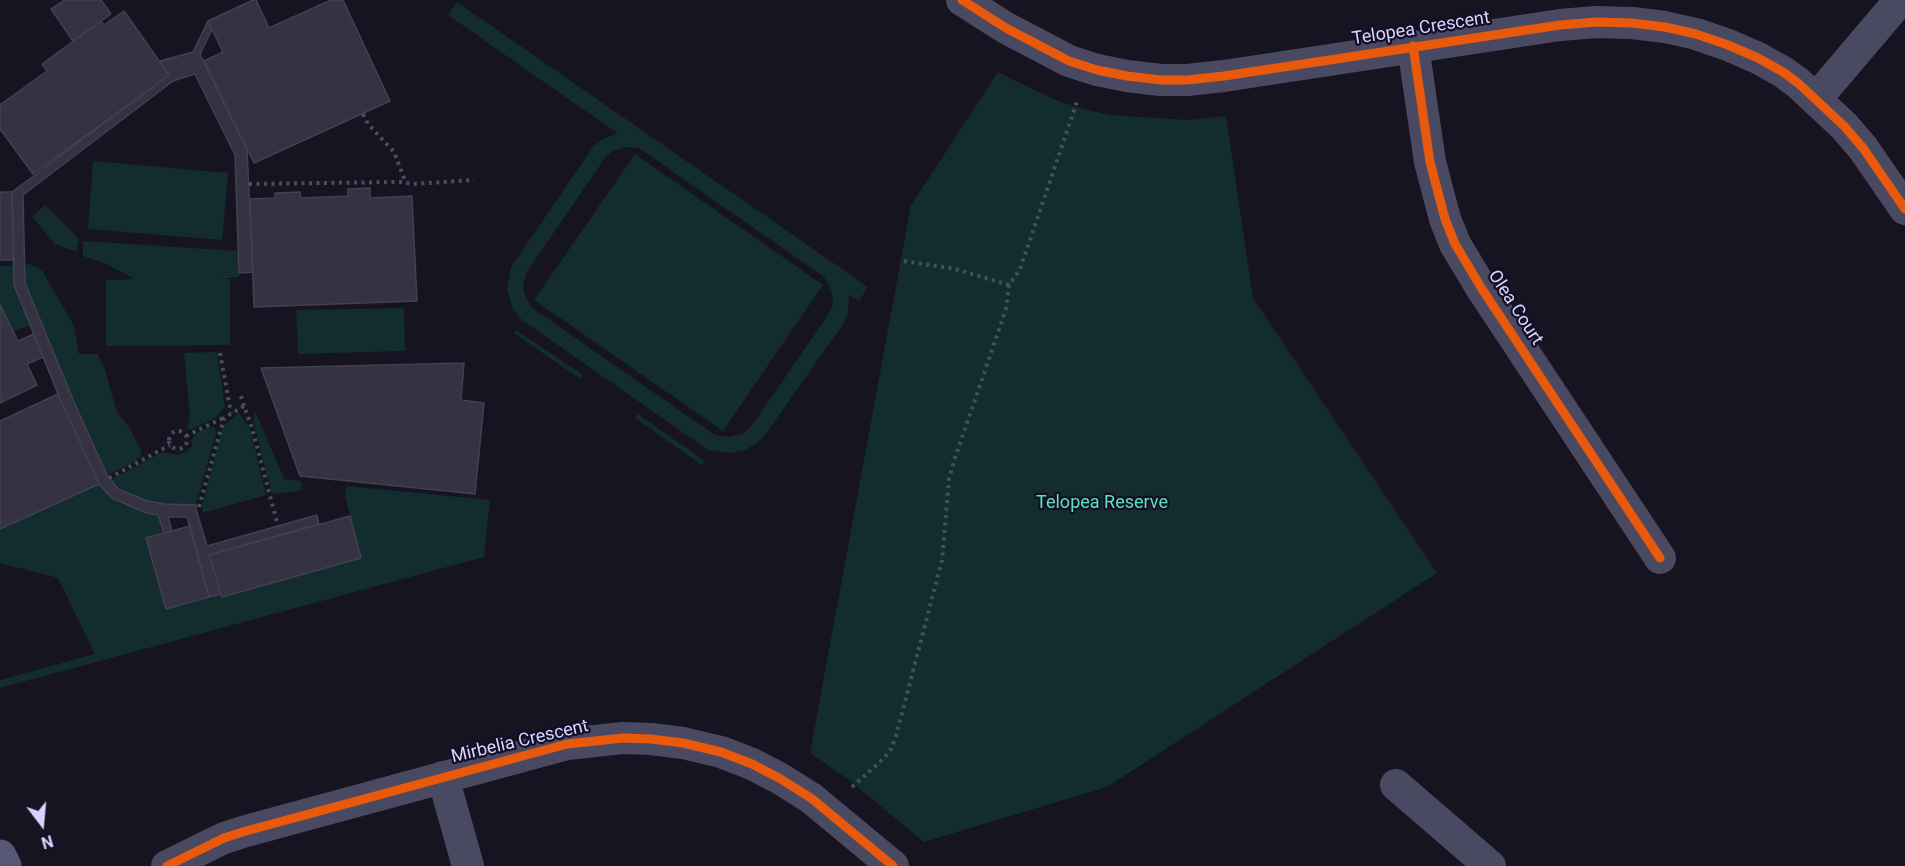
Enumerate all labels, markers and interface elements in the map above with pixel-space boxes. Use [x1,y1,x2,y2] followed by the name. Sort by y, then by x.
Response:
[1351,7,1491,51] street label: Telopea Crescent
[1483,267,1547,349] street label: Olea Court
[1036,492,1168,514] park label: Telopea Reserve
[449,716,591,768] street label: Mirbelia Crescent
[12,794,72,854] north arrow
[39,831,55,852] text: N

